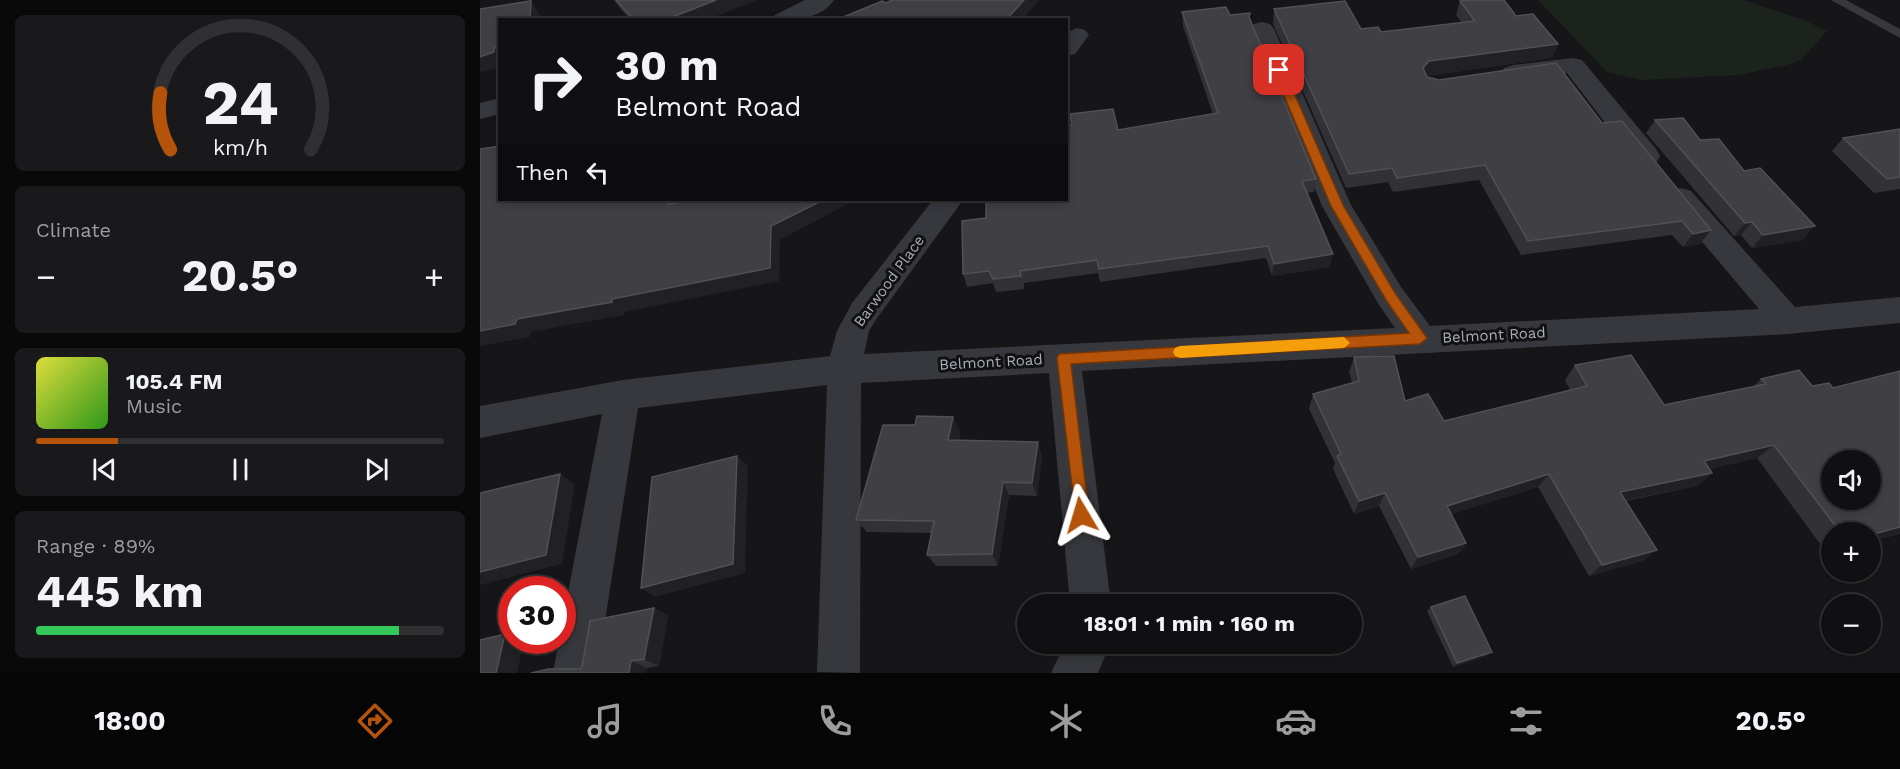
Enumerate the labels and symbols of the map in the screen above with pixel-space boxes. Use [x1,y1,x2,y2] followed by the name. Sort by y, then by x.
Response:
[1253,44,1304,95] pin
[850,232,928,330] street label: Barwood Place
[1442,323,1546,347] street label: Belmont Road
[939,350,1043,374] street label: Belmont Road
[1049,483,1113,547] position arrow
[498,576,576,654] speed limit sign: 30

